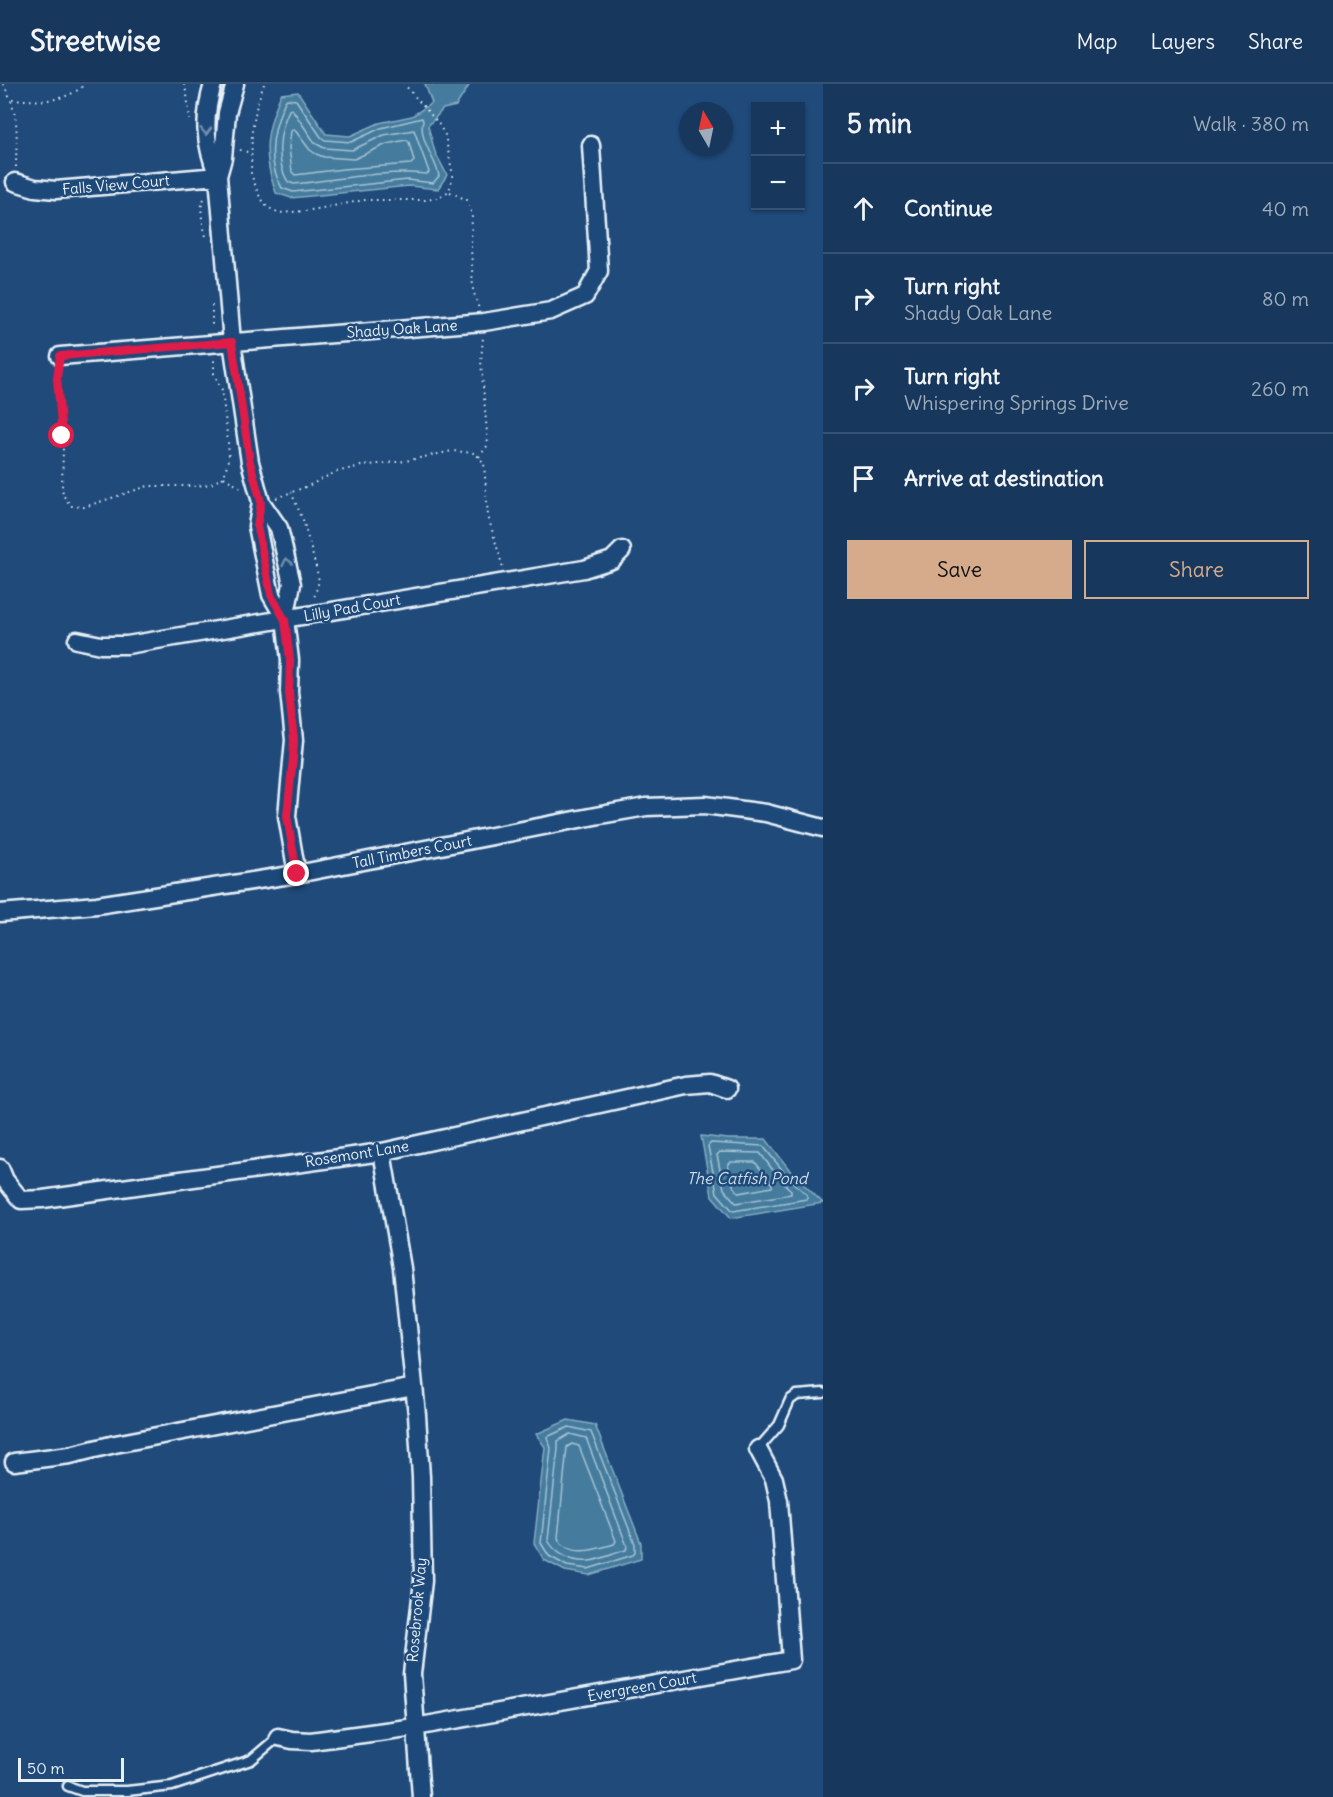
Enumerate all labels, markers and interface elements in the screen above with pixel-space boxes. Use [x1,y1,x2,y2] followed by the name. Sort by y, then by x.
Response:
[30,23,161,59] text: Streetwise
[1077,28,1117,55] text: Map
[1150,28,1215,55] text: Layers
[1248,28,1303,55] text: Share
[679,102,733,156] north arrow
[751,102,805,210] map controls
[751,102,805,156] button: +
[847,107,912,140] text: 5 min
[1193,111,1309,136] text: Walk · 380 m
[200,126,213,135] one-way arrow
[751,156,805,210] button: −
[61,170,170,199] street label: Falls View Court
[847,192,880,225] icon: ahead
[904,194,993,222] text: Continue
[1262,196,1309,221] text: 40 m
[904,272,1000,300] text: Turn right
[847,282,880,315] icon: right
[1262,286,1309,311] text: 80 m
[904,300,1052,325] text: Shady Oak Lane
[346,315,458,342] street label: Shady Oak Lane
[904,362,1000,390] text: Turn right
[847,372,880,405] icon: right
[1251,376,1309,401] text: 260 m
[904,390,1129,415] text: Whispering Springs Drive
[48,422,74,448] route start
[847,462,880,495] icon: arrive
[904,464,1104,492] text: Arrive at destination
[847,540,1072,599] button: Save
[1084,540,1309,599] button: Share
[281,557,294,567] one-way arrow
[302,590,402,625] street label: Lilly Pad Court
[351,831,473,872] street label: Tall Timbers Court
[283,860,309,886] route end
[304,1136,410,1171] street label: Rosemont Lane
[686,1168,810,1188] water label: The Catfish Pond
[402,1557,431,1663] street label: Rosebrook Way
[586,1668,698,1705] street label: Evergreen Court
[18,1755,124,1782] scale bar
[27,1758,65,1778] text: 50 m

